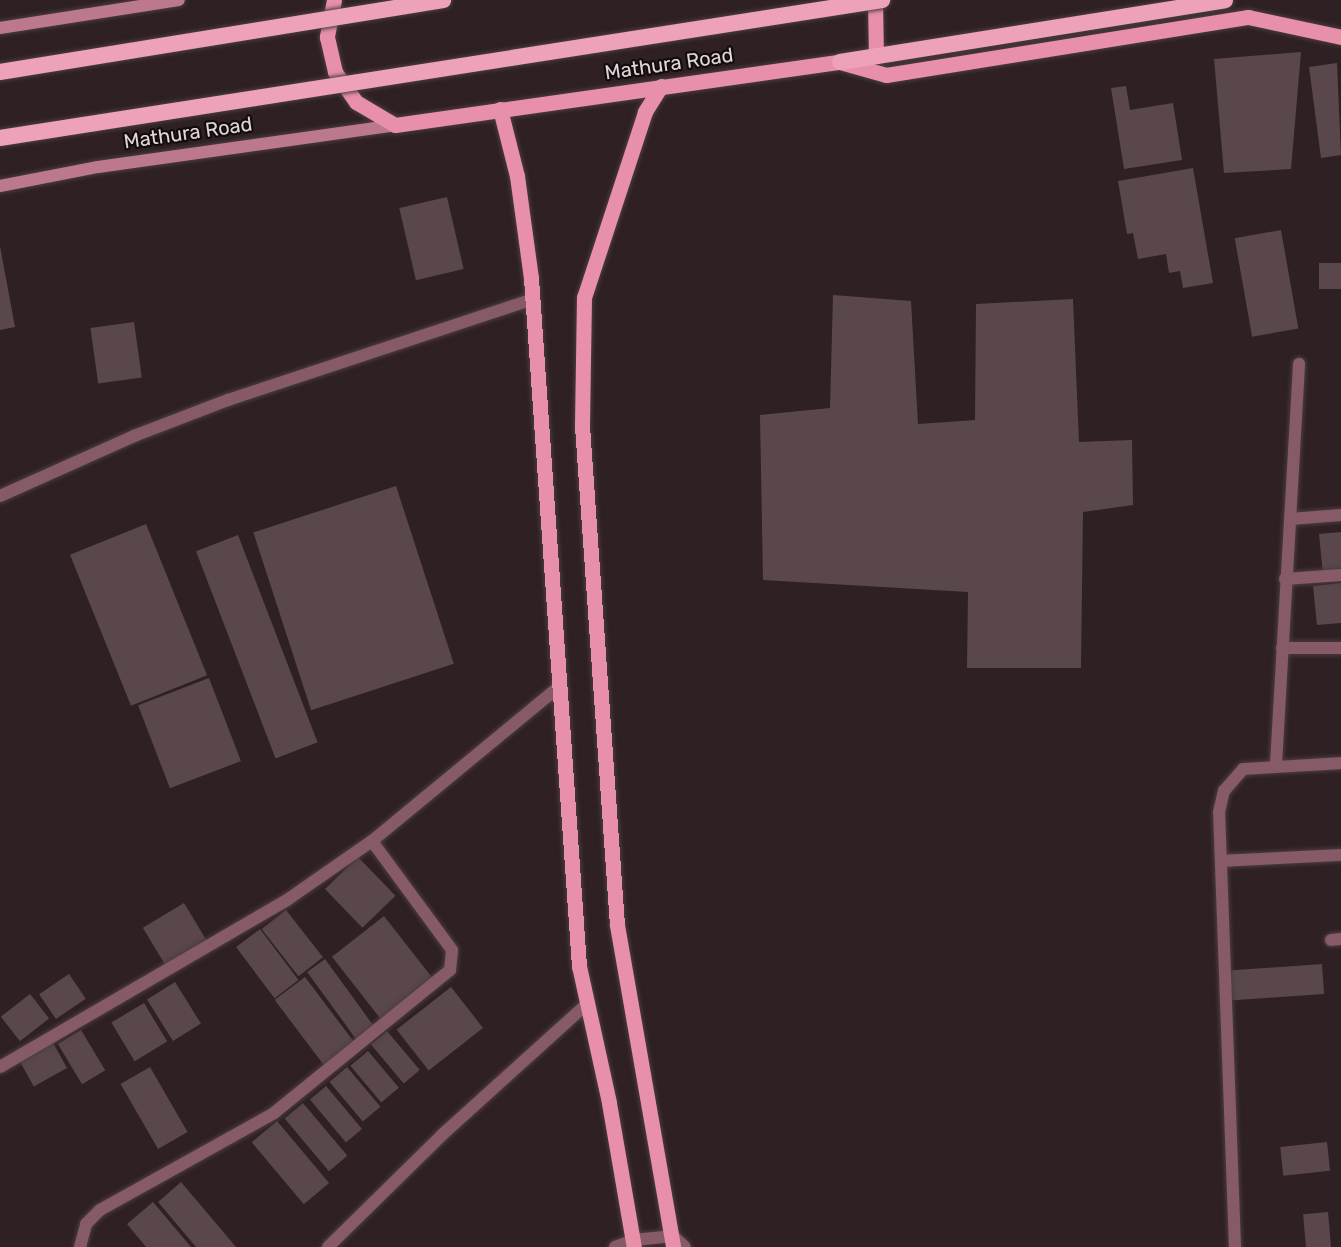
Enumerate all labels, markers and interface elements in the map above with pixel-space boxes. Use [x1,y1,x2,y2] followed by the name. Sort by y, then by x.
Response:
[603,43,735,85] street label: Mathura Road
[122,112,254,154] street label: Mathura Road

